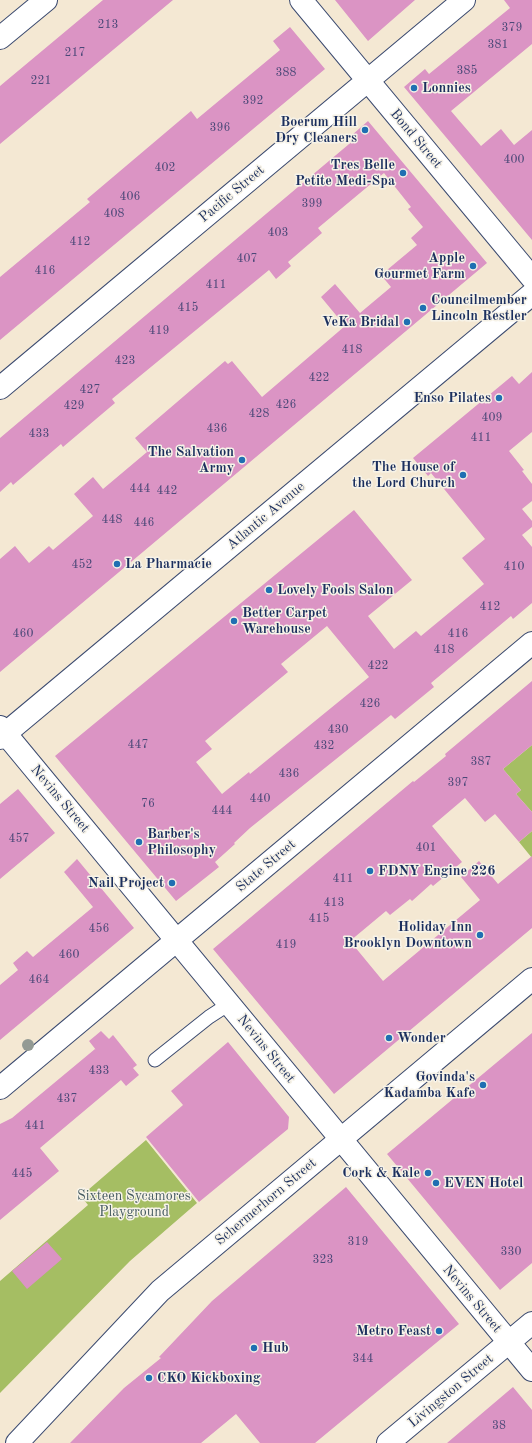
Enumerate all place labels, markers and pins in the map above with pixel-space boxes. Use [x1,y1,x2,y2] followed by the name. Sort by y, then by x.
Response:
[422,80,471,96] place label: Lonnies
[409,83,419,93] marker: Lonnies
[275,114,357,146] place label: Boerum Hill Dry Cleaners
[360,125,370,135] marker: Boerum Hill Dry Cleaners
[295,157,395,190] place label: Tres Belle Petite Medi-Spa
[398,168,408,178] marker: Tres Belle Petite Medi-Spa
[374,250,465,282] place label: Apple Gourmet Farm
[468,261,478,271] marker: Apple Gourmet Farm
[431,292,527,324] place label: Councilmember Lincoln Restler
[418,303,428,313] marker: Councilmember Lincoln Restler
[322,314,399,330] place label: VeKa Bridal
[402,317,412,327] marker: VeKa Bridal
[413,390,491,406] place label: Enso Pilates
[494,393,504,403] marker: Enso Pilates
[147,444,234,476] place label: The Salvation Army
[237,455,247,465] marker: The Salvation Army
[352,459,455,492] place label: The House of the Lord Church
[458,470,468,480] marker: The House of the Lord Church
[125,556,212,572] place label: La Pharmacie
[112,559,122,569] marker: La Pharmacie
[277,582,393,598] place label: Lovely Fools Salon
[264,585,274,595] marker: Lovely Fools Salon
[242,605,327,638] place label: Better Carpet Warehouse
[229,616,239,626] marker: Better Carpet Warehouse
[147,826,216,858] place label: Barber's Philosophy
[134,837,144,847] marker: Barber's Philosophy
[378,863,495,879] place label: FDNY Engine 226
[365,866,375,876] marker: FDNY Engine 226
[88,875,164,891] place label: Nail Project
[167,878,177,888] marker: Nail Project
[344,919,472,952] place label: Holiday Inn Brooklyn Downtown
[475,930,485,940] marker: Holiday Inn Brooklyn Downtown
[397,1030,446,1046] place label: Wonder
[384,1033,394,1043] marker: Wonder
[383,1069,475,1102] place label: Govinda's Kadamba Kafe
[478,1080,488,1090] marker: Govinda's Kadamba Kafe
[342,1165,420,1181] place label: Cork & Kale
[423,1168,433,1178] marker: Cork & Kale
[444,1175,523,1191] place label: EVEN Hotel
[431,1178,441,1188] marker: EVEN Hotel
[356,1323,431,1339] place label: Metro Feast
[434,1326,444,1336] marker: Metro Feast
[262,1340,289,1356] place label: Hub
[249,1343,259,1353] marker: Hub
[157,1370,261,1386] place label: CKO Kickboxing
[144,1373,154,1383] marker: CKO Kickboxing

